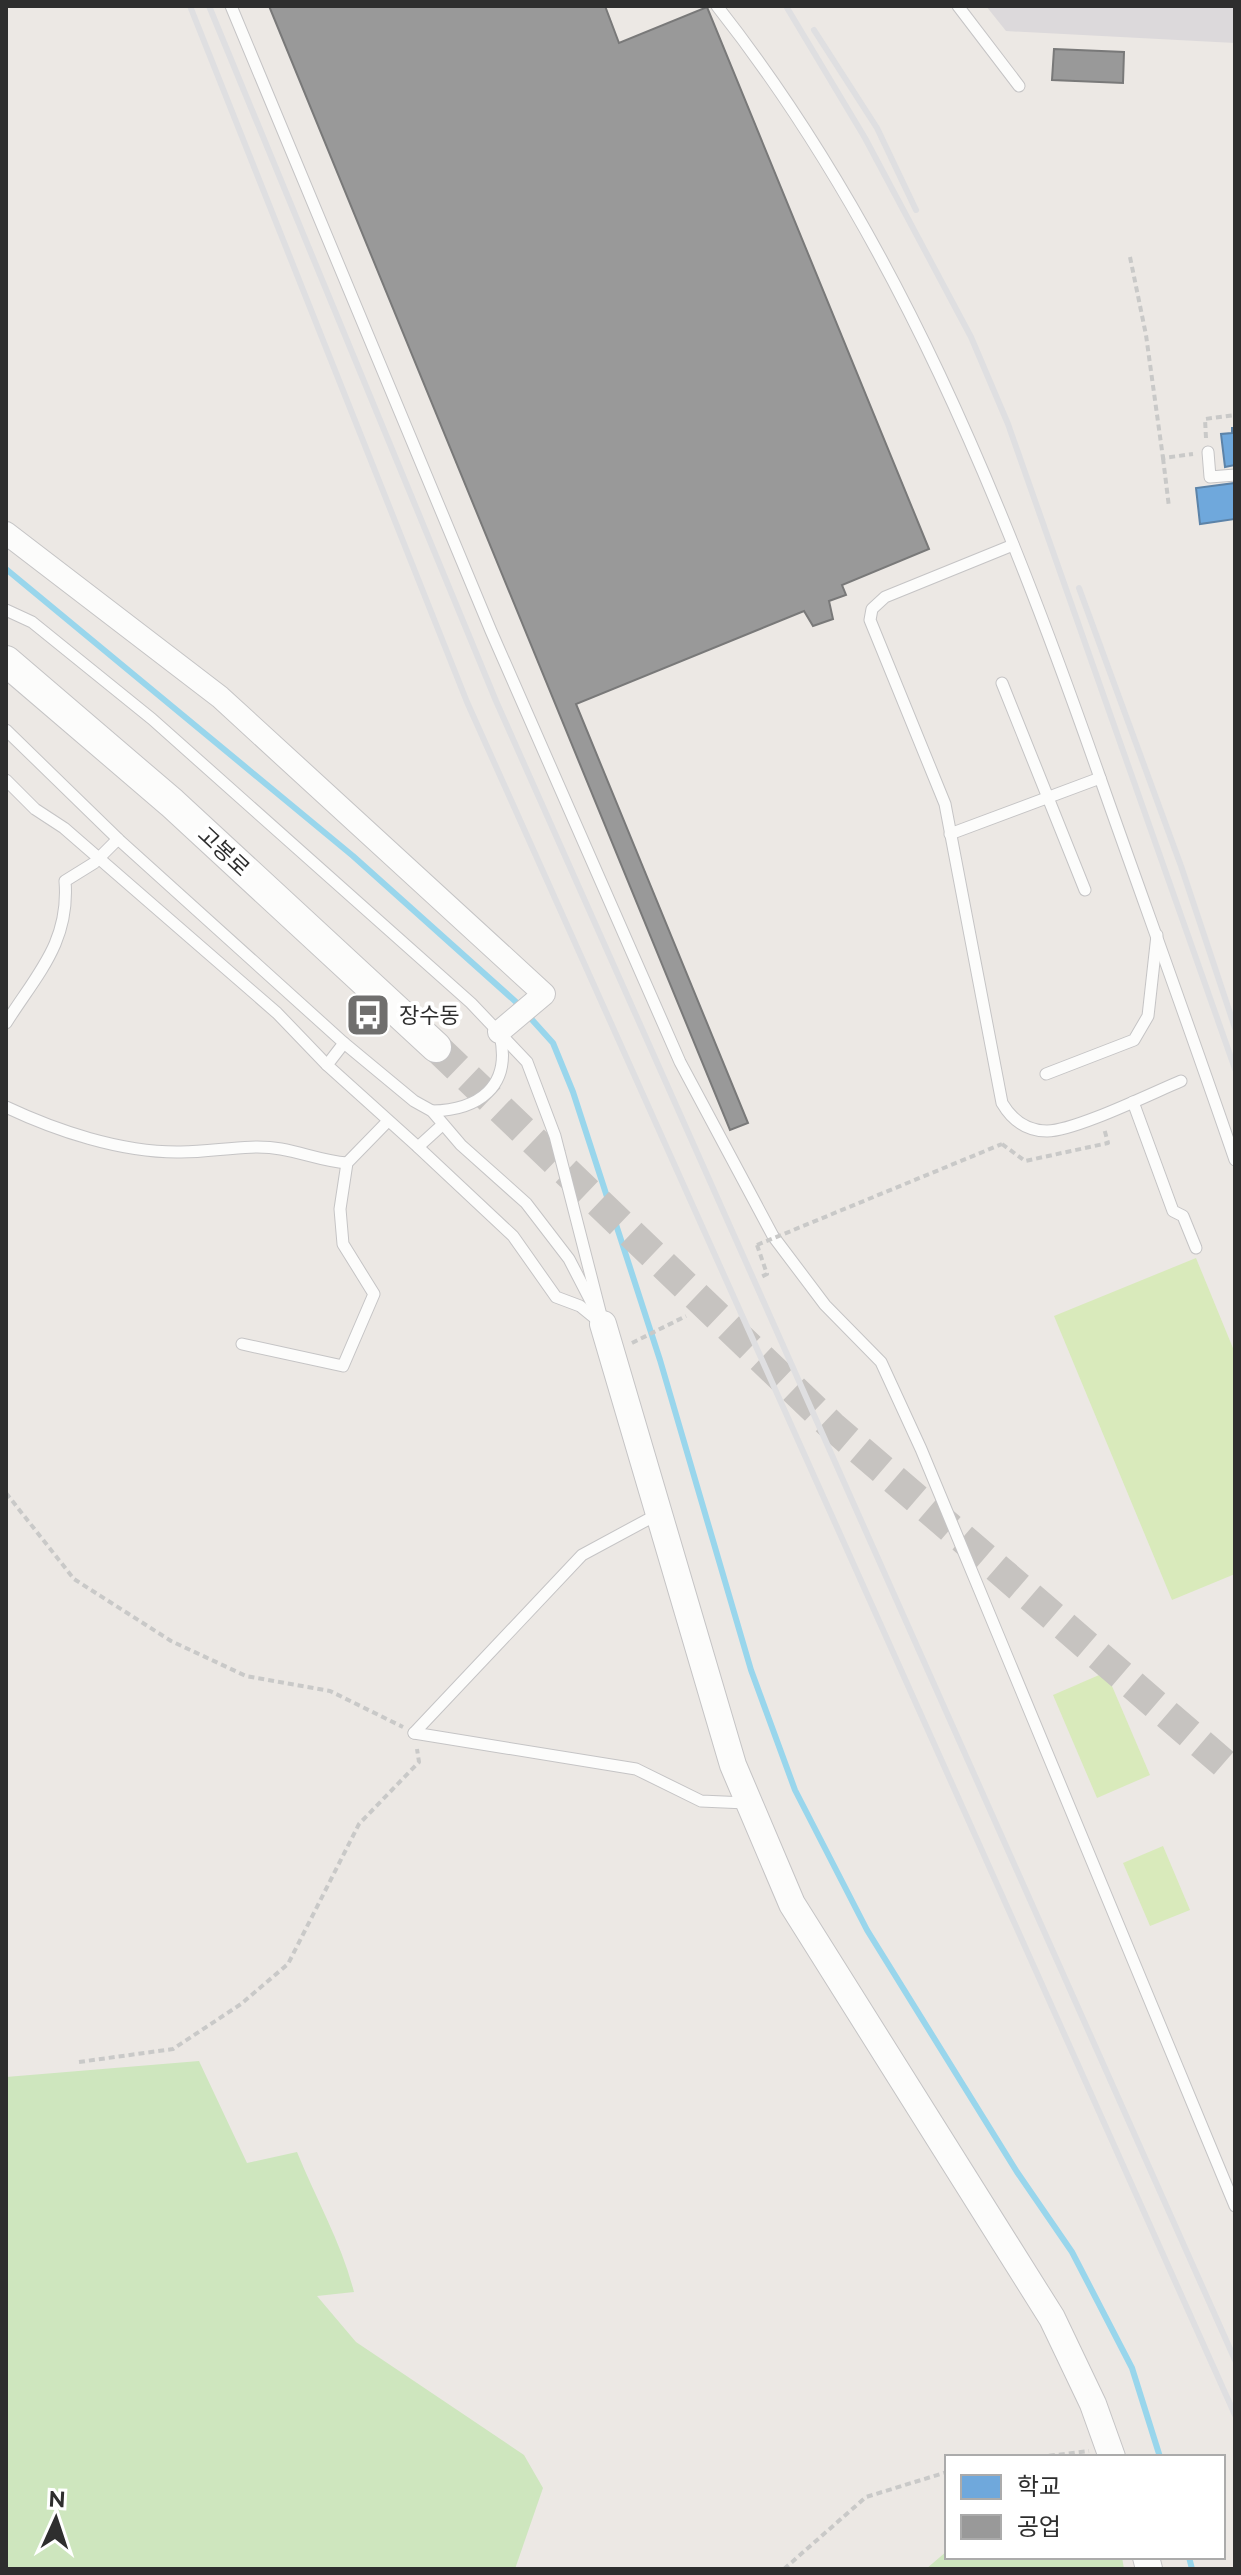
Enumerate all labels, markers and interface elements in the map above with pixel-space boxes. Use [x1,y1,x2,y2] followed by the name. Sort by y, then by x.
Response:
[193,821,255,881] street label: 고봉로
[344,991,392,1039] bus stop icon: 장수동
[399,1002,460,1028] place label: 장수동
[945,2455,1225,2559] legend
[1017,2472,1061,2501] text: 학교
[16,2479,96,2559] north arrow
[48,2486,66,2512] text: N
[1017,2512,1061,2541] text: 공업

